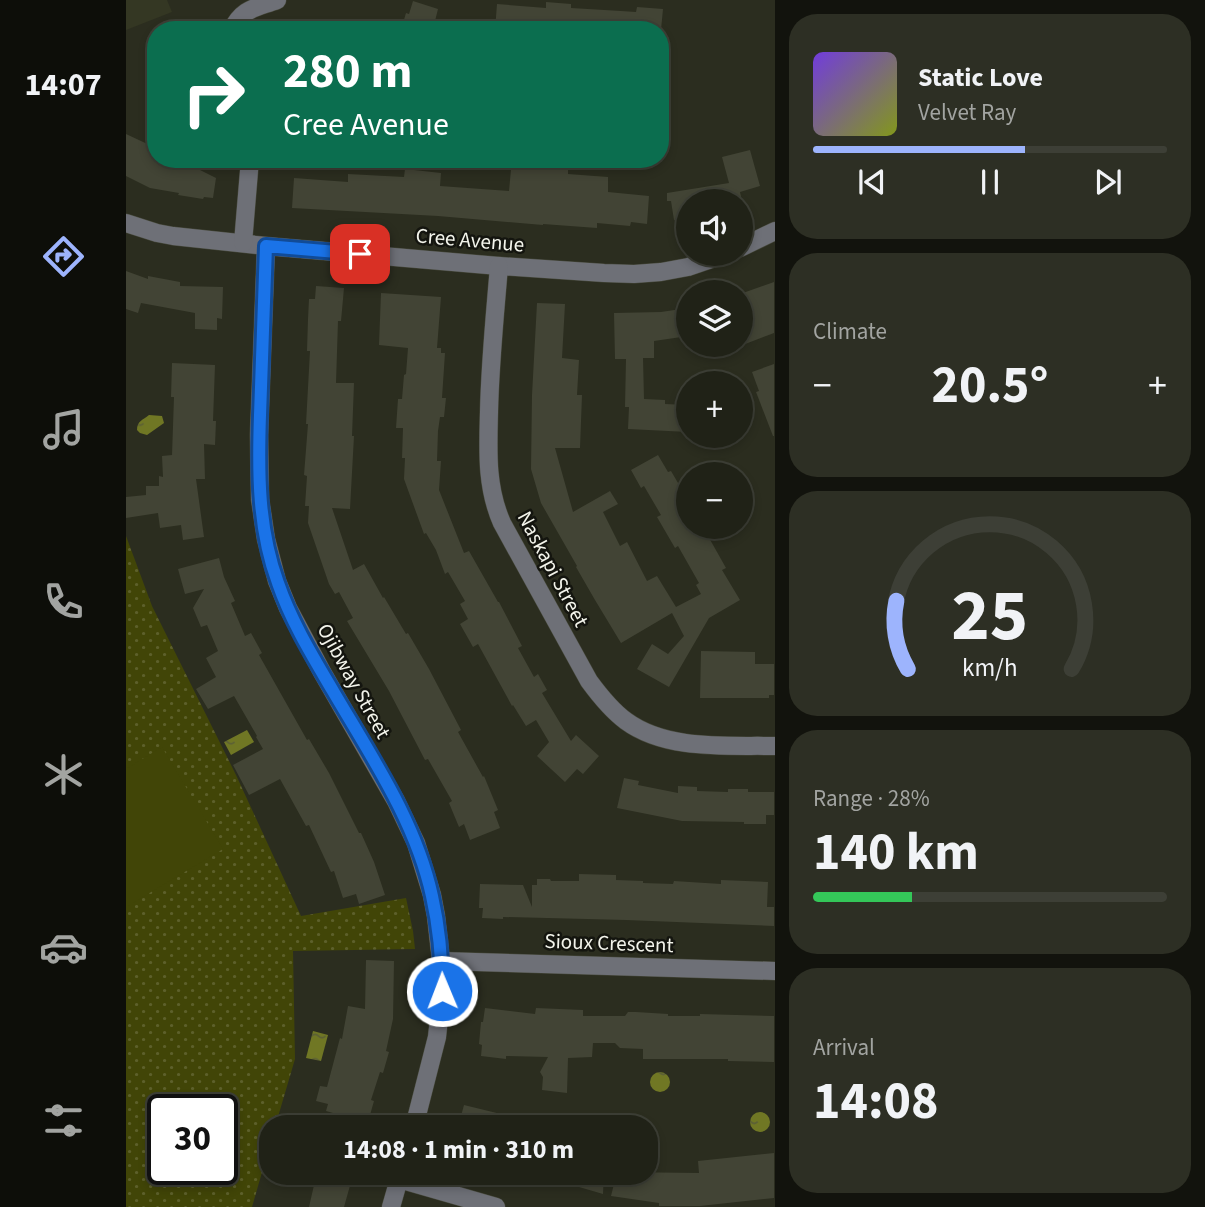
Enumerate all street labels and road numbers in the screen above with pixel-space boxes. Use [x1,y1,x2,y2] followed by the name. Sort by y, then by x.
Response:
[414,220,526,260] street label: Cree Avenue
[510,506,596,632] street label: Naskapi Street
[310,618,398,744] street label: Ojibway Street
[544,926,674,960] street label: Sioux Crescent

